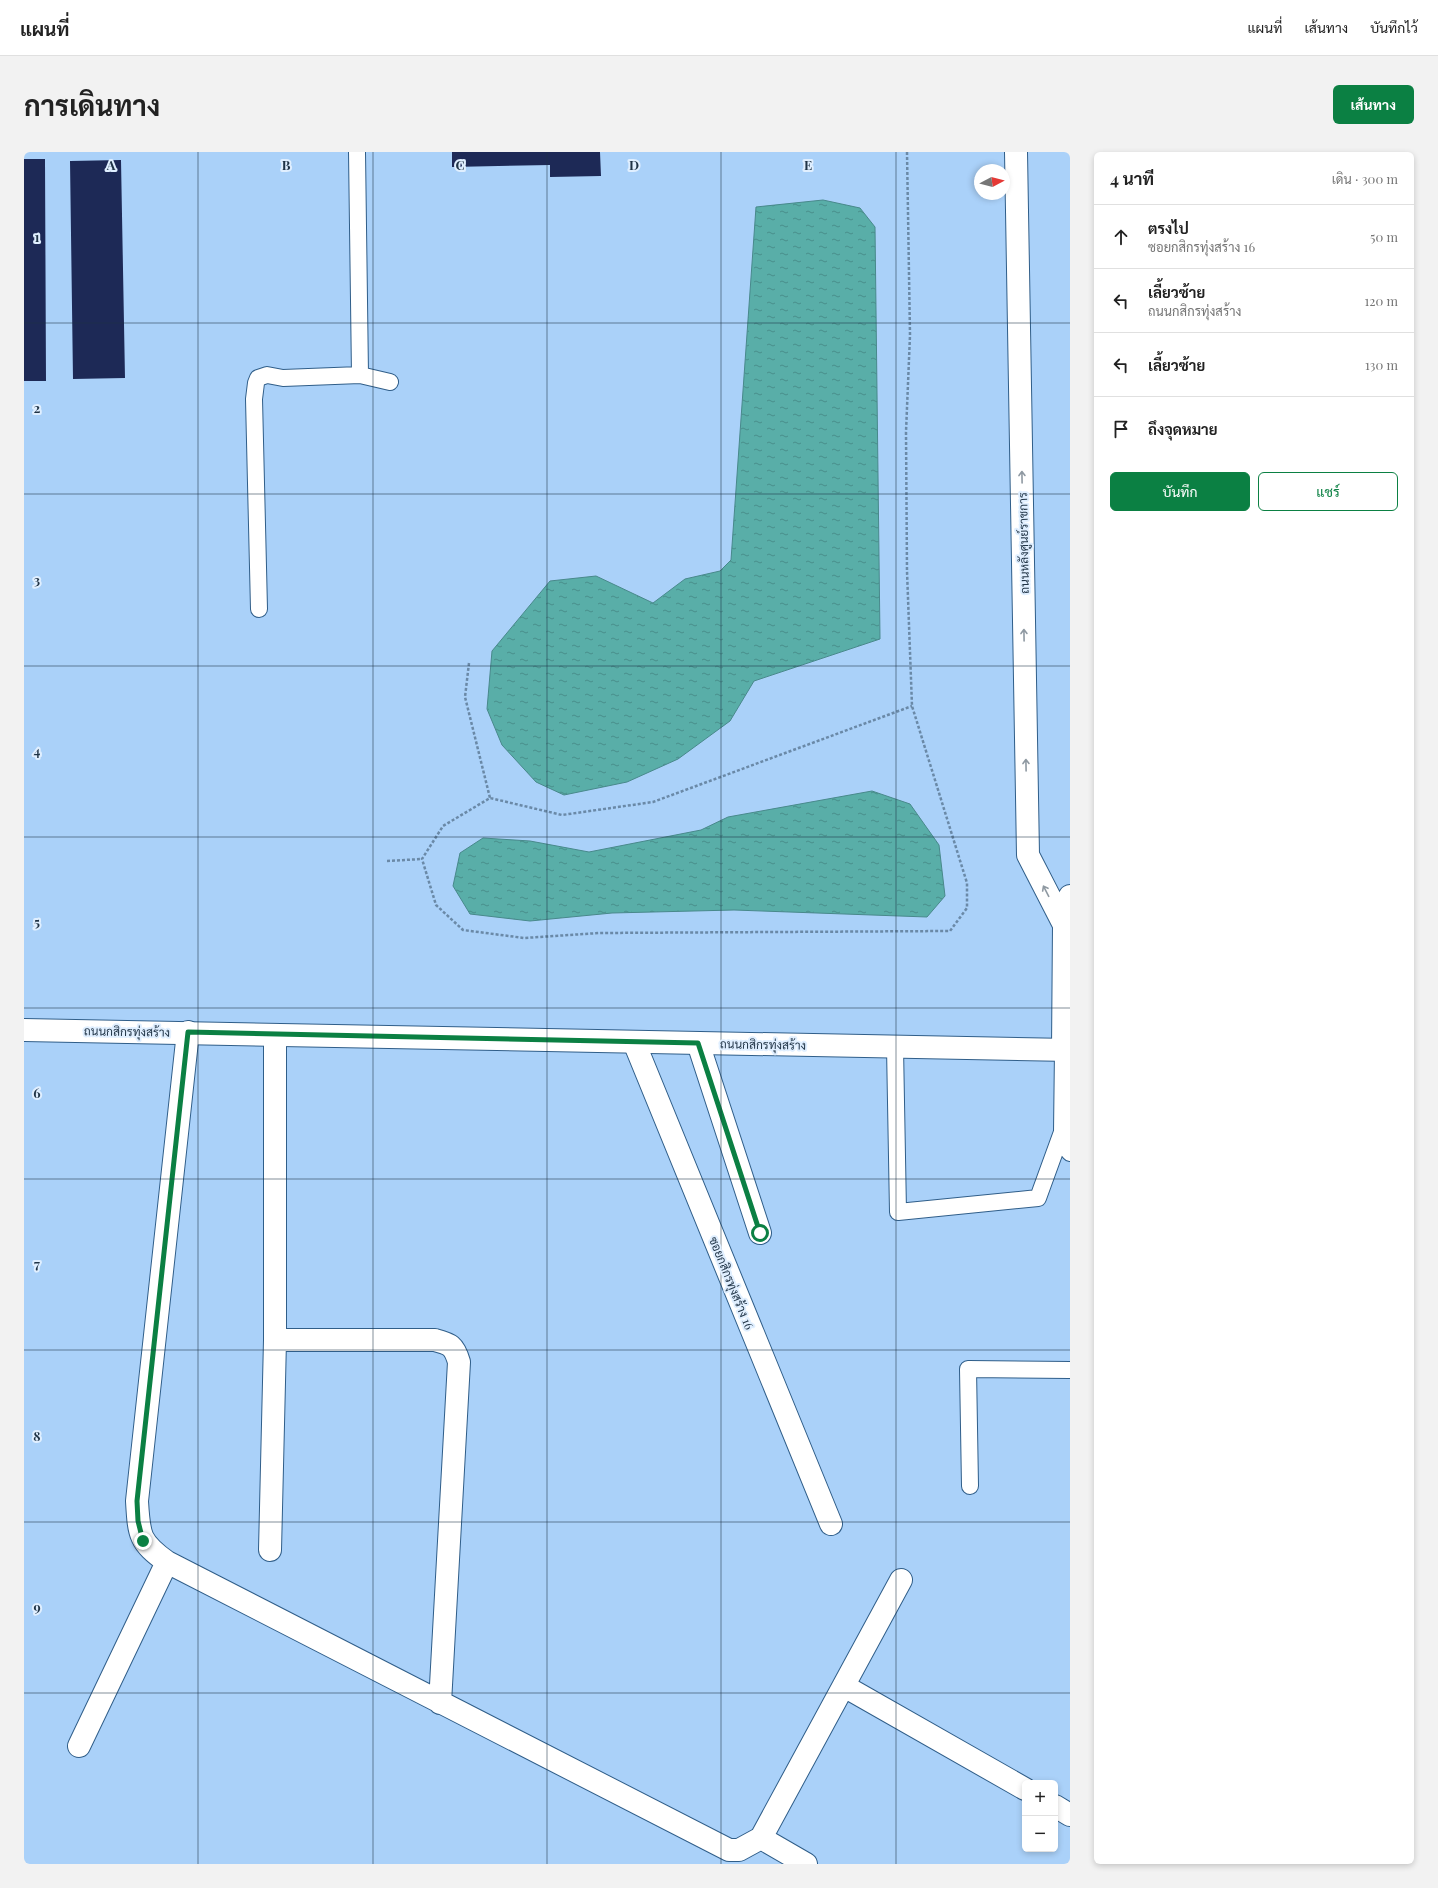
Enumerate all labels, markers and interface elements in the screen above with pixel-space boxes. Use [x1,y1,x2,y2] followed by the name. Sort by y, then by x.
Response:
[20,15,69,41] text: แผนที่
[1247,18,1282,37] text: แผนที่
[1304,18,1348,37] text: เส้นทาง
[1370,18,1418,37] text: บันทึกไว้
[1333,85,1414,124] button: เส้นทาง
[24,86,160,123] text: การเดินทาง
[106,156,116,173] text: A
[282,156,291,173] text: B
[455,156,465,173] text: C
[629,156,639,173] text: D
[804,156,812,173] text: E
[974,164,1010,200] north arrow
[1110,167,1154,189] text: 4 นาที
[1332,170,1398,187] text: เดิน · 300 m
[1148,218,1189,238] text: ตรงไป
[1110,226,1132,248] icon: ahead
[35,228,40,245] text: 1
[1370,228,1398,245] text: 50 m
[1148,238,1255,255] text: ซอยกสิกรทุ่งสร้าง 16
[1148,282,1205,302] text: เลี้ยวซ้าย
[1110,290,1132,312] icon: left
[1364,292,1398,309] text: 120 m
[1148,302,1241,319] text: ถนนกสิกรทุ่งสร้าง
[1110,354,1132,376] icon: left
[1148,355,1205,375] text: เลี้ยวซ้าย
[1365,356,1398,373] text: 130 m
[34,399,41,416] text: 2
[1110,418,1132,440] icon: arrive
[1148,419,1218,439] text: ถึงจุดหมาย
[1018,471,1025,484] one-way arrow
[1110,472,1250,511] button: บันทึก
[1258,472,1398,511] button: แชร์
[1014,492,1033,594] street label: ถนนหลังศูนย์ราชการ
[34,571,40,588] text: 3
[1020,629,1028,642] one-way arrow
[34,742,41,759] text: 4
[1022,759,1030,772] one-way arrow
[1042,885,1049,897] one-way arrow
[34,913,40,930] text: 5
[84,1022,170,1042] street label: ถนนกสิกรทุ่งสร้าง
[720,1035,806,1055] street label: ถนนกสิกรทุ่งสร้าง
[33,1084,41,1101] text: 6
[751,1224,769,1242] route start
[704,1234,758,1333] street label: ซอยกสิกรทุ่งสร้าง 16
[34,1255,40,1272] text: 7
[33,1427,41,1444] text: 8
[134,1532,152,1550] route end
[33,1598,41,1615] text: 9
[1022,1780,1058,1852] map controls
[1022,1780,1058,1816] button: +
[1022,1816,1058,1852] button: −

